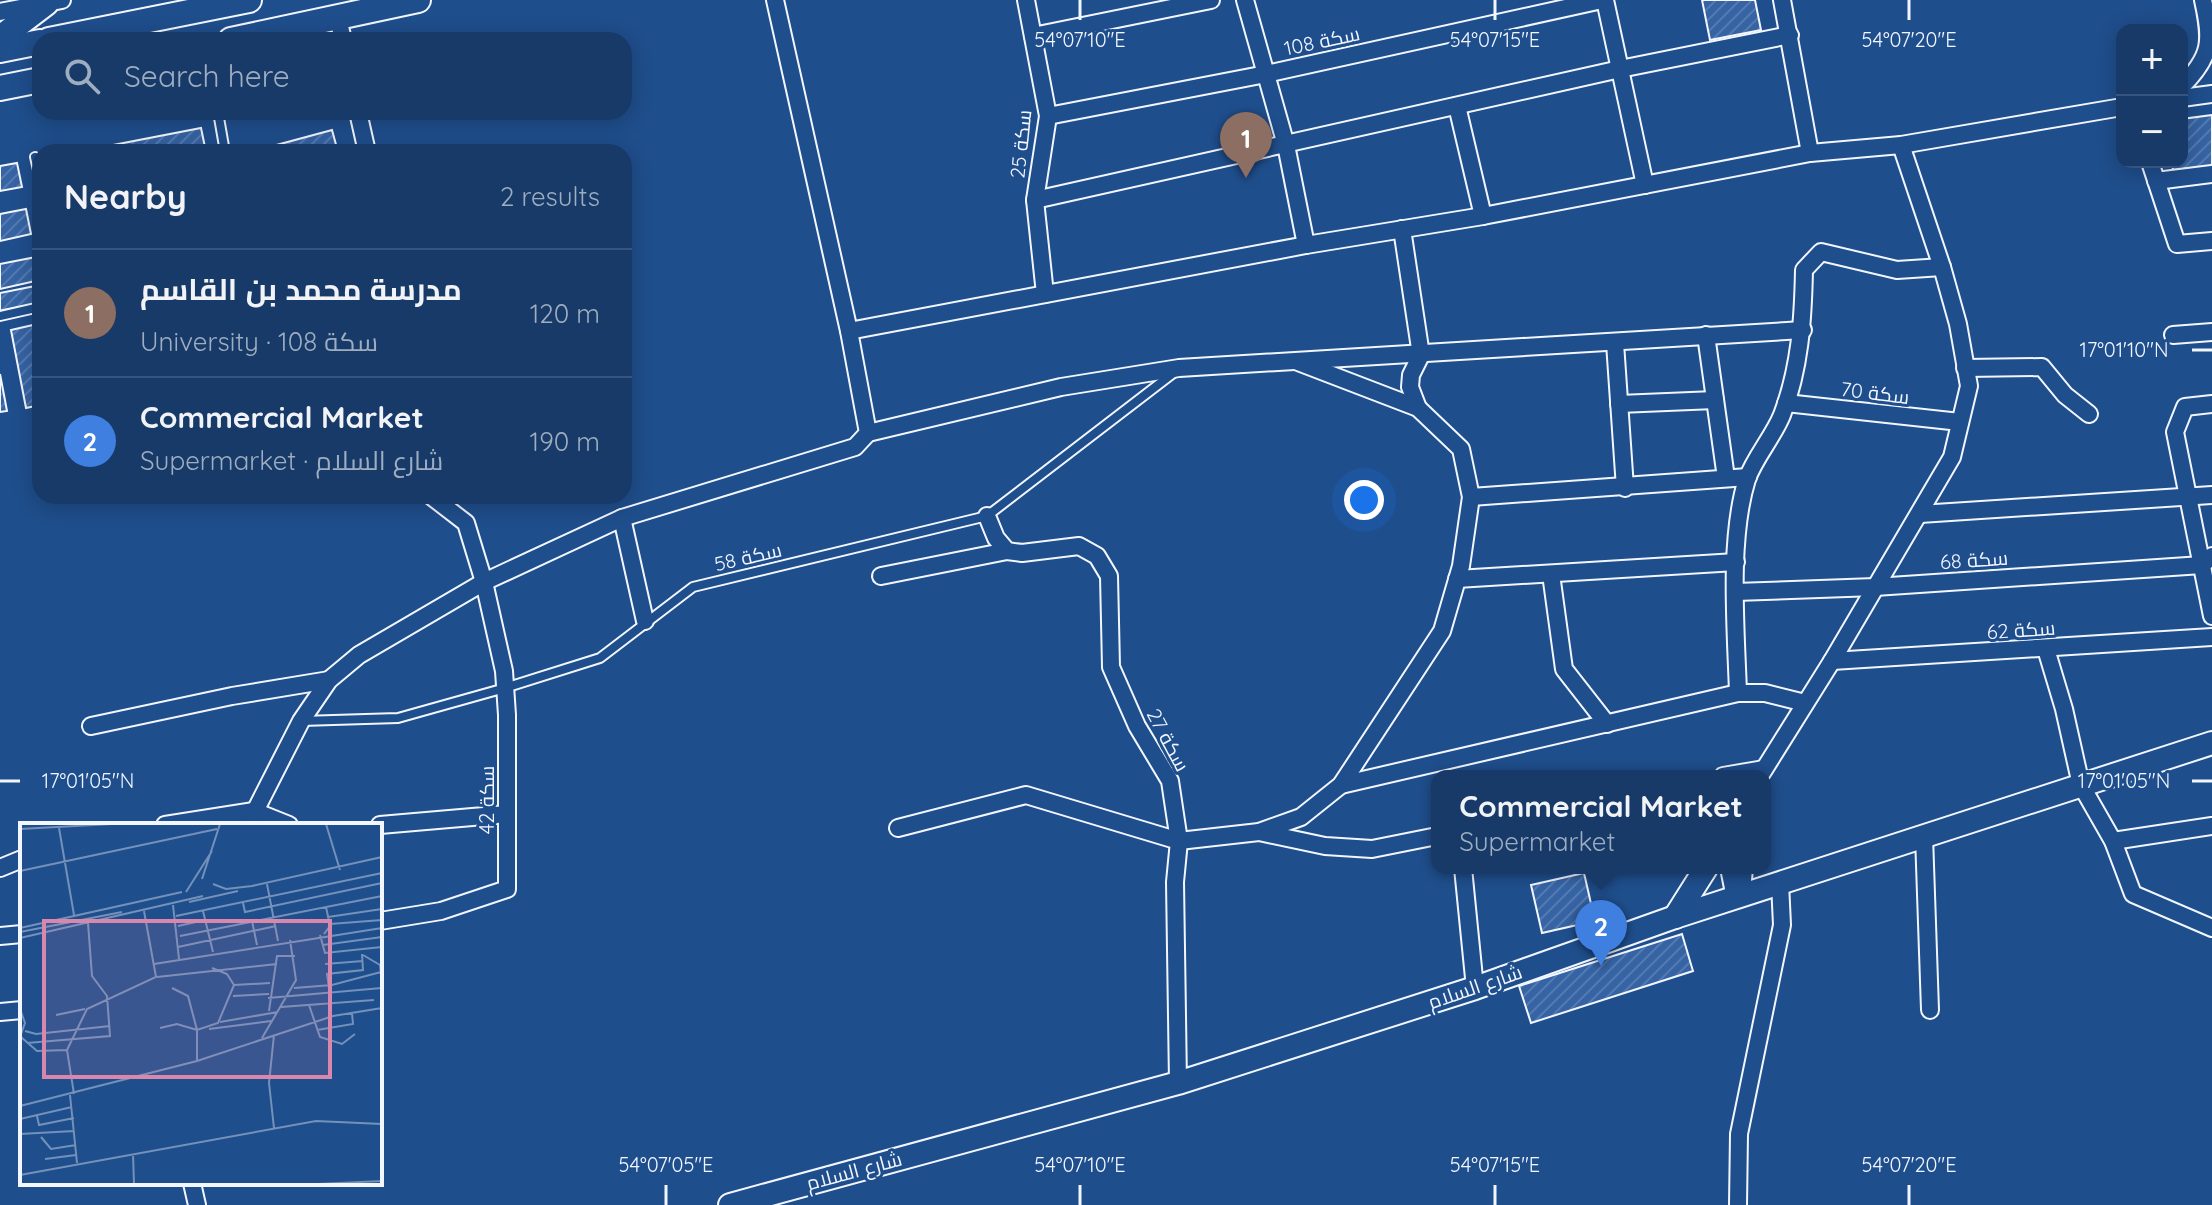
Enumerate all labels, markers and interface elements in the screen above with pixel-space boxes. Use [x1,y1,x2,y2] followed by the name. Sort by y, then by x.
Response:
[1282,20,1362,61] street label: سكة 108
[2116,24,2188,168] map controls
[2116,24,2188,96] button: +
[1034,27,1126,52] text: 54°07'10"E
[1450,27,1540,52] text: 54°07'15"E
[1862,27,1957,52] text: 54°07'20"E
[32,32,632,120] search box
[60,54,104,98] icon: search
[124,57,290,95] text: Search here
[2116,96,2188,168] button: −
[1004,108,1037,179] street label: سكة 25
[1220,112,1272,178] pin: 1
[64,175,187,218] text: Nearby
[500,180,600,213] text: 2 results
[140,270,462,308] text: مدرسة محمد بن القاسم
[85,297,95,330] text: 1
[530,297,600,330] text: 120 m
[140,325,378,358] text: University · سكة 108
[2080,337,2168,362] text: 17°01'10"N
[1839,376,1911,409] street label: سكة 70
[140,398,424,436] text: Commercial Market
[83,425,97,458] text: 2
[530,425,600,458] text: 190 m
[140,444,443,477] text: Supermarket · شارع السلام
[1344,480,1384,520] your location
[712,537,784,576] street label: سكة 58
[1939,545,2009,574] street label: سكة 68
[1986,615,2056,644] street label: سكة 62
[1142,704,1195,776] street label: سكة 27
[474,766,499,834] street label: سكة 42
[42,768,134,793] text: 17°01'05"N
[2078,768,2170,793] text: 17°01'05"N
[1431,770,1771,874] popup
[1459,787,1743,825] text: Commercial Market
[20,823,382,1185] inset map
[1459,825,1615,858] text: Supermarket
[1575,900,1627,966] pin: 2
[1424,959,1526,1016] street label: شارع السلام
[803,1146,905,1197] street label: شارع السلام
[619,1152,713,1177] text: 54°07'05"E
[1034,1152,1126,1177] text: 54°07'10"E
[1450,1152,1540,1177] text: 54°07'15"E
[1862,1152,1957,1177] text: 54°07'20"E

